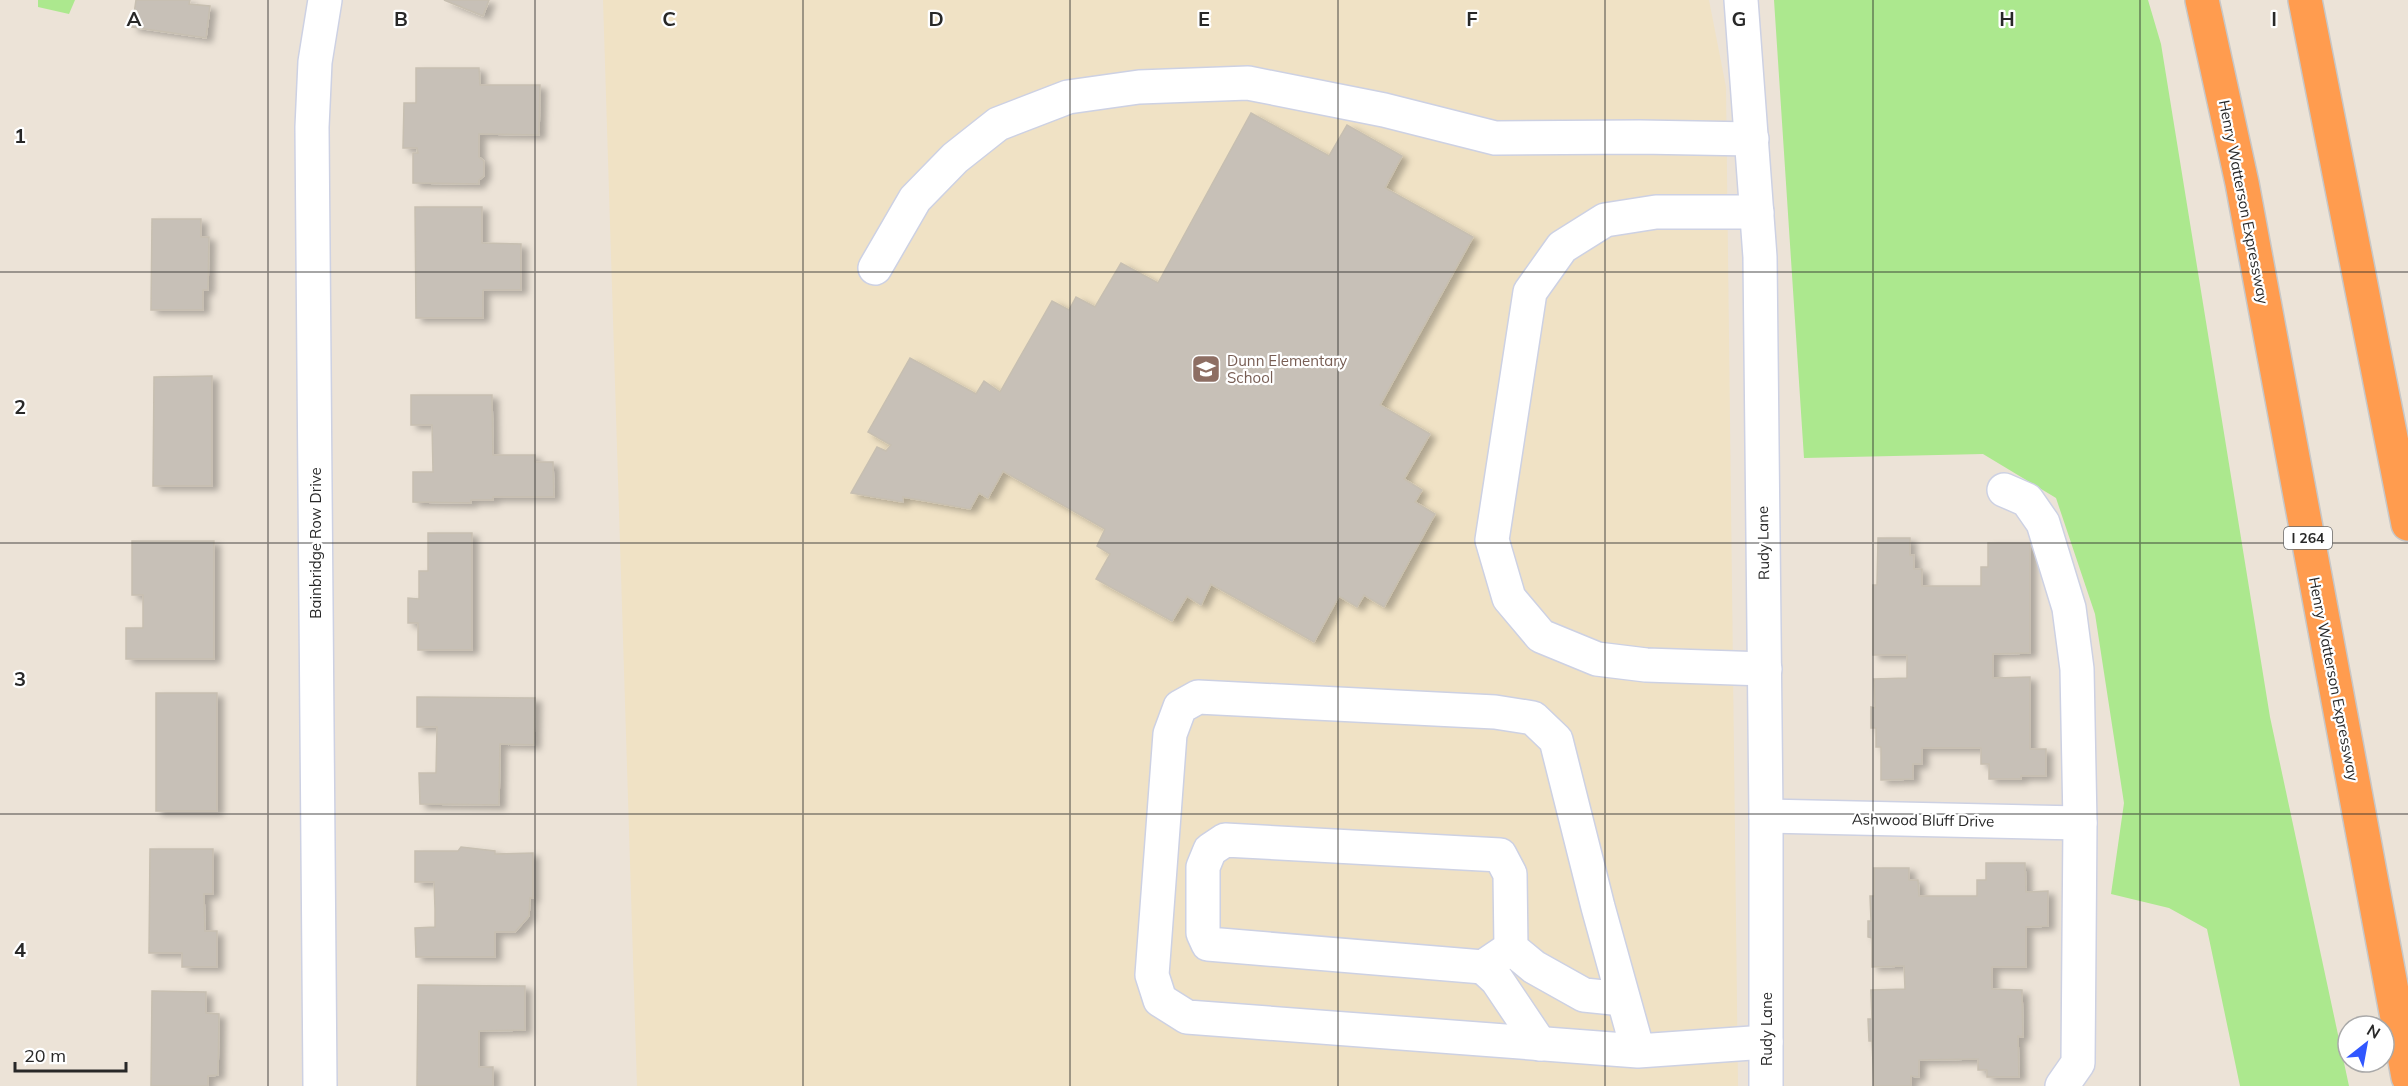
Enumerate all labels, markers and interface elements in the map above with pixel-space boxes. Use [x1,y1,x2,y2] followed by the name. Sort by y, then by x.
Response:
[127,6,142,31] text: A
[394,6,408,31] text: B
[662,6,676,31] text: C
[928,6,944,31] text: D
[1198,6,1210,31] text: E
[1466,6,1478,31] text: F
[1732,6,1746,31] text: G
[1999,6,2015,31] text: H
[2271,6,2277,31] text: I
[2215,98,2273,306] street label: Henry Watterson Expressway
[14,123,26,148] text: 1
[1227,351,1347,387] place label: Dunn Elementary School
[1190,353,1222,385] school or university icon: Dunn Elementary School
[14,394,26,419] text: 2
[306,467,325,619] street label: Bainbridge Row Drive
[1753,506,1773,580] street label: Rudy Lane
[2284,527,2332,549] road number: I 264
[2305,575,2363,783] street label: Henry Watterson Expressway
[14,666,26,691] text: 3
[1852,809,1994,831] street label: Ashwood Bluff Drive
[14,937,26,962] text: 4
[1757,992,1776,1066] street label: Rudy Lane
[2336,1014,2396,1074] north arrow
[2363,1019,2384,1043] text: N
[15,1035,126,1073] scale bar
[24,1044,66,1067] text: 20 m

